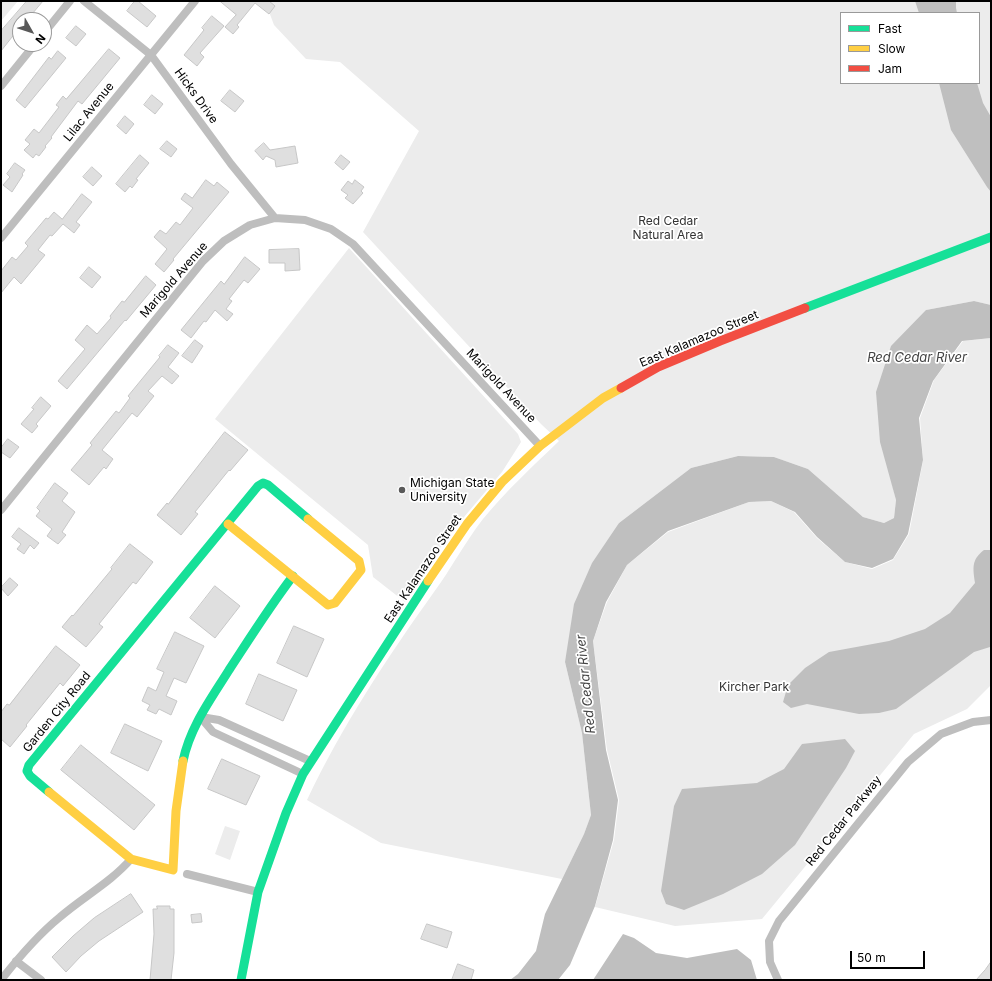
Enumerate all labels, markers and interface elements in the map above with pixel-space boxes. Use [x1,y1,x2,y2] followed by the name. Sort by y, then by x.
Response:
[12,12,52,52] north arrow
[840,12,980,84] legend
[878,21,902,36] text: Fast
[32,31,49,47] text: N
[878,41,905,56] text: Slow
[878,61,902,76] text: Jam
[171,66,221,126] street label: Hicks Drive
[61,80,117,144] street label: Lilac Avenue
[633,214,703,242] park label: Red Cedar Natural Area
[137,239,211,321] street label: Marigold Avenue
[638,307,760,371] street label: East Kalamazoo Street
[463,346,539,426] street label: Marigold Avenue
[867,350,967,366] water label: Red Cedar River
[410,476,494,504] place label: Michigan State University
[397,485,407,495] marker: Michigan State University
[381,512,465,626] street label: East Kalamazoo Street
[573,634,599,734] water label: Red Cedar River
[20,669,94,755] street label: Garden City Road
[719,680,789,694] park label: Kircher Park
[803,773,885,869] street label: Red Cedar Parkway
[852,943,927,969] scale bar
[857,950,886,965] text: 50 m

